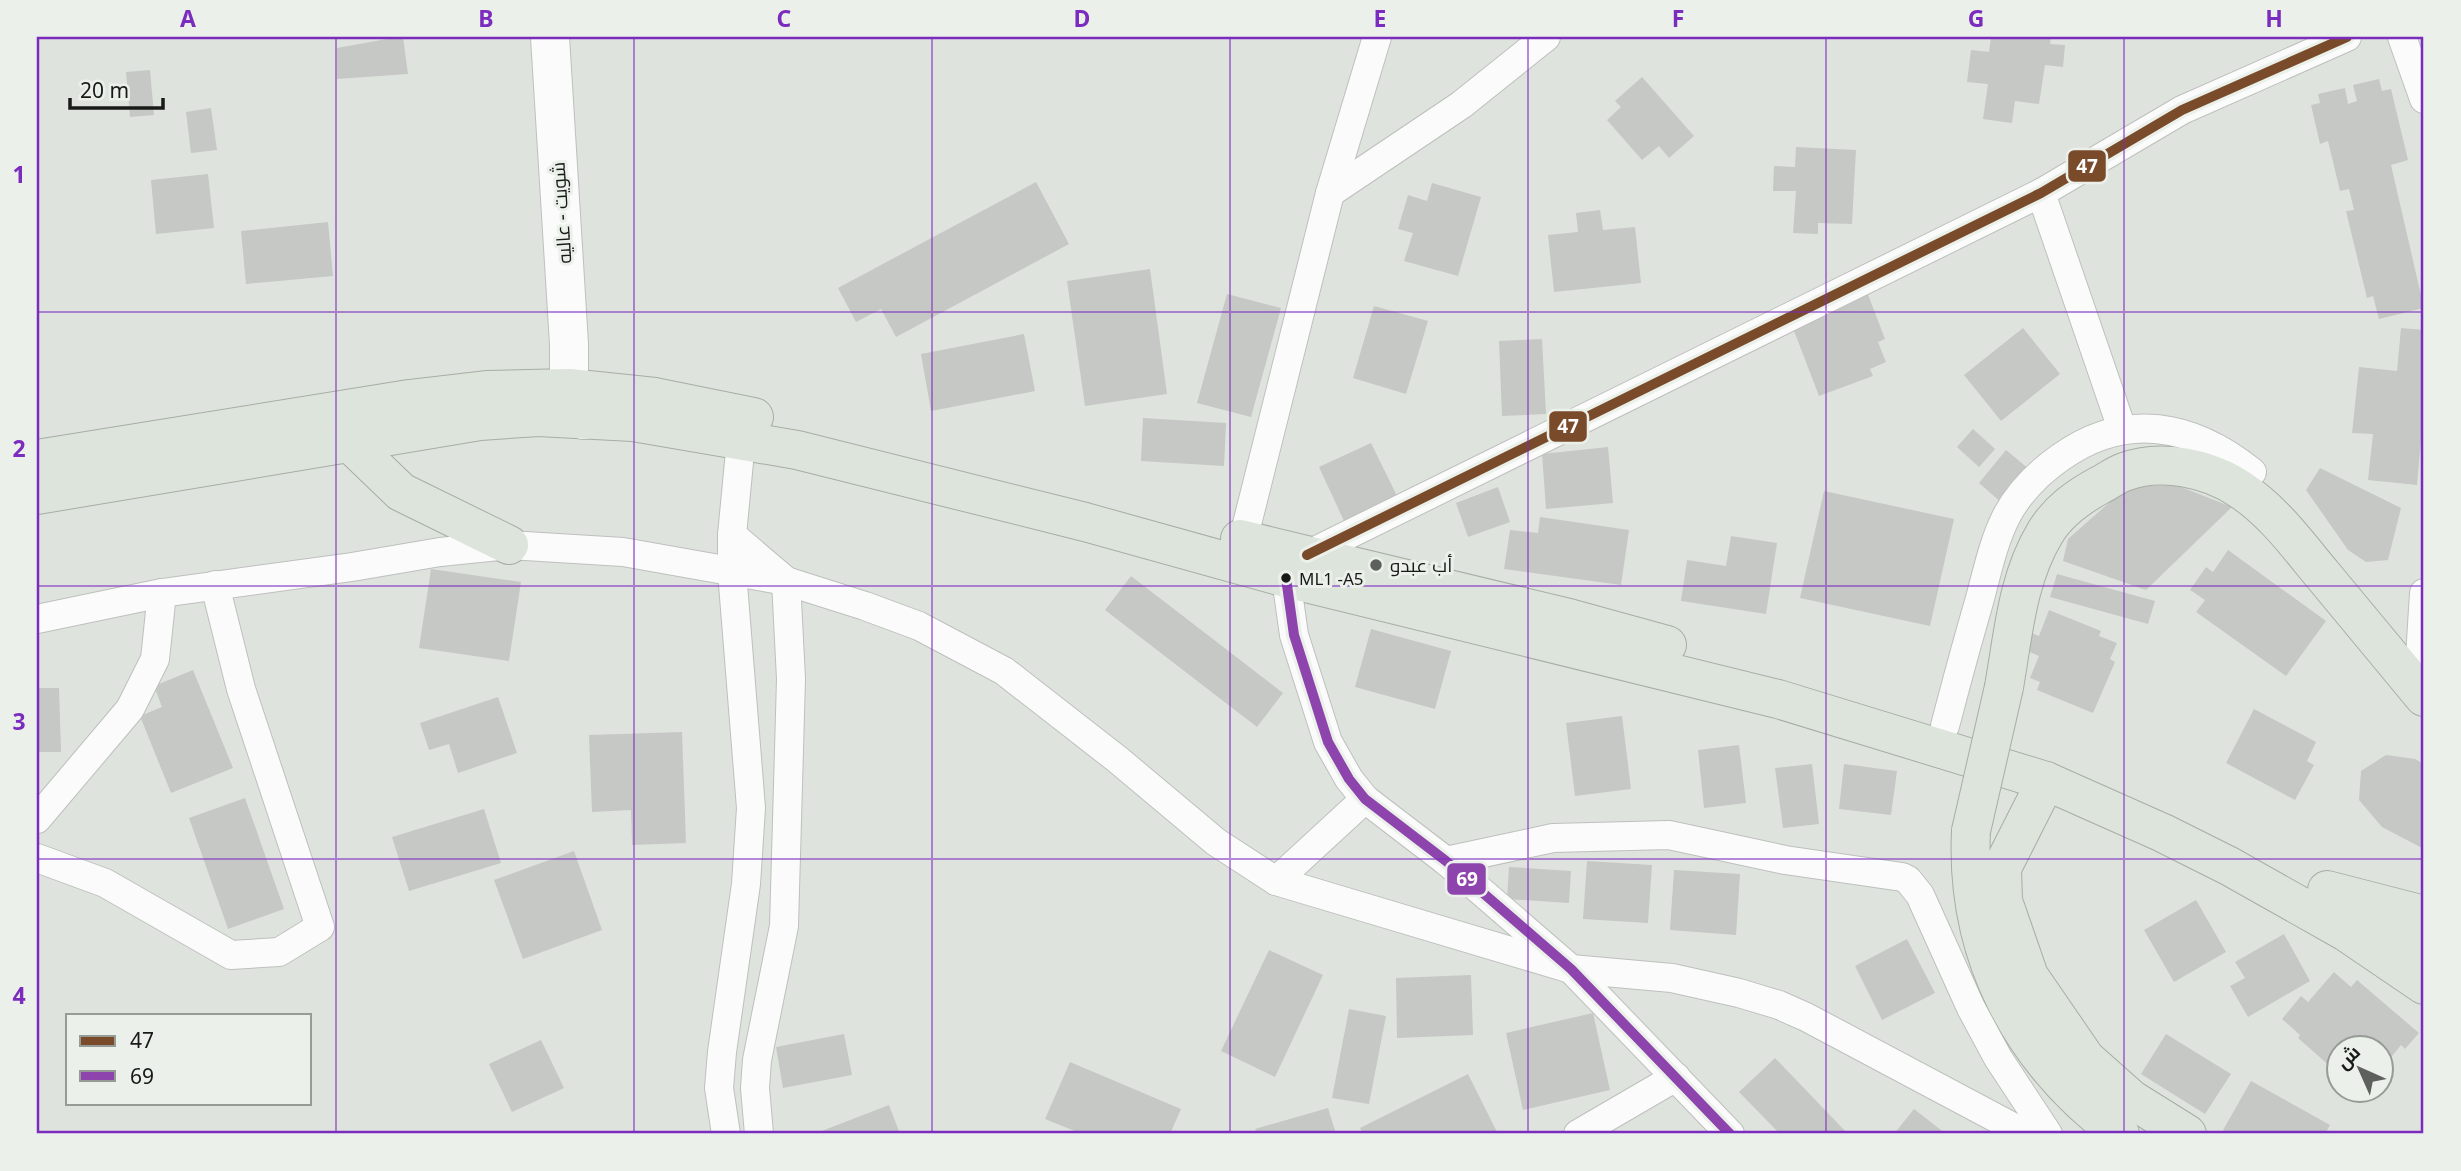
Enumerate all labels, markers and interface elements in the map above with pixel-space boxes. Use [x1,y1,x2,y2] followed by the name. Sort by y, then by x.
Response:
[180,2,196,34] text: A
[478,2,494,34] text: B
[777,2,792,34] text: C
[1074,2,1090,34] text: D
[1374,2,1386,34] text: E
[1672,2,1684,34] text: F
[1968,2,1984,34] text: G
[2265,2,2283,34] text: H
[70,66,163,110] scale bar
[80,76,129,104] text: 20 m
[2067,149,2107,183] line badge: 47
[2076,153,2098,179] text: 47
[12,158,26,190] text: 1
[544,161,578,265] street label: شويت - عاليه
[1548,410,1588,443] line badge: 47
[1557,413,1579,439] text: 47
[12,432,26,464] text: 2
[1390,552,1452,578] place label: أب عبدو
[1368,557,1384,573] marker: أب عبدو
[1299,567,1364,590] place label: ML1 -A5
[1279,571,1293,585] marker: ML1 -A5
[12,705,26,737] text: 3
[1446,862,1487,896] line badge: 69
[1456,866,1478,892] text: 69
[12,979,26,1011] text: 4
[66,1014,312,1104] legend
[130,1026,154,1054] text: 47
[2324,1034,2394,1104] north arrow
[2330,1039,2366,1075] text: ش
[130,1062,154,1090] text: 69

